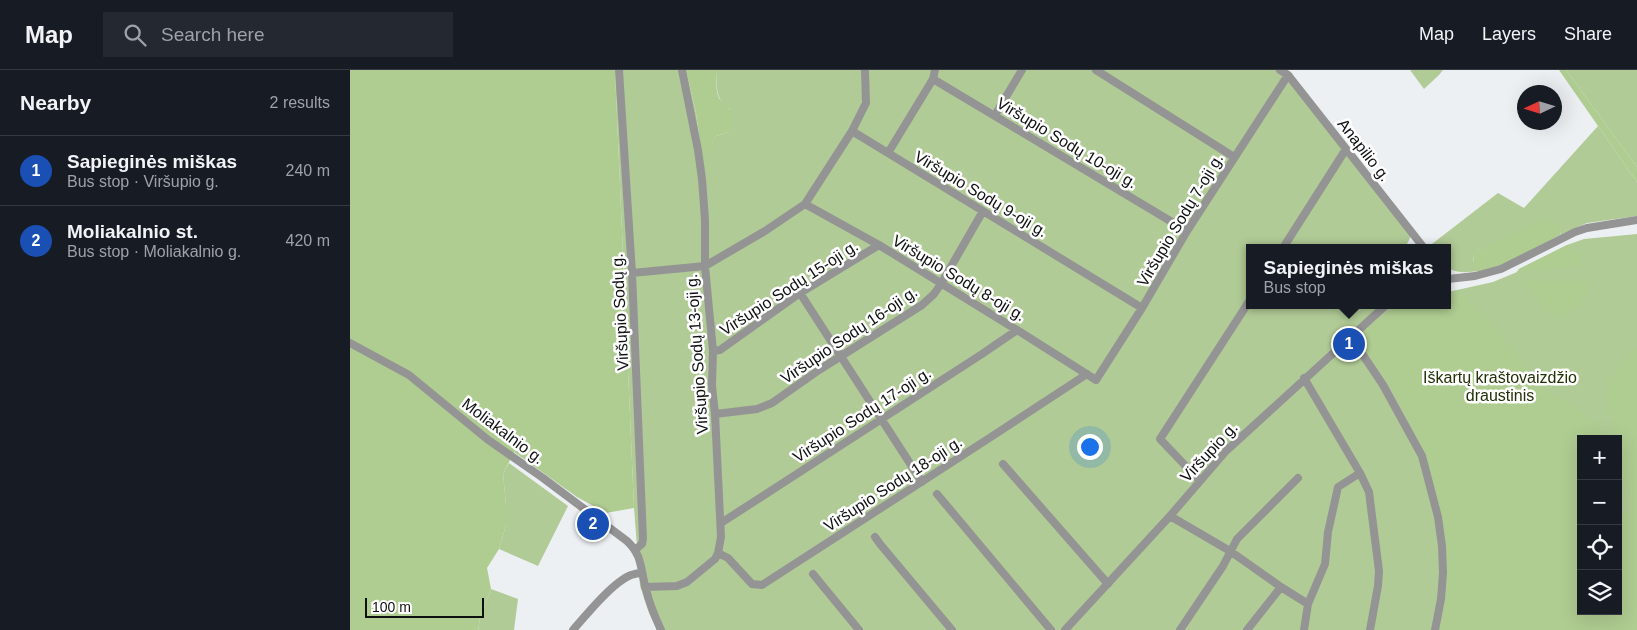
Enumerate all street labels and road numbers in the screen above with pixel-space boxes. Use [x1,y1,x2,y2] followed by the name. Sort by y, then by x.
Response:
[994,94,1140,192] street label: Viršupio Sodų 10-oji g.
[1334,115,1394,185] street label: Anapilio g.
[912,148,1050,240] street label: Viršupio Sodų 9-oji g.
[1134,151,1226,289] street label: Viršupio Sodų 7-oji g.
[890,232,1028,324] street label: Viršupio Sodų 8-oji g.
[717,237,861,339] street label: Viršupio Sodų 15-oji g.
[608,253,632,371] street label: Viršupio Sodų g.
[683,273,711,435] street label: Viršupio Sodų 13-oji g.
[778,283,920,387] street label: Viršupio Sodų 16-oji g.
[790,364,934,466] street label: Viršupio Sodų 17-oji g.
[459,395,547,467] street label: Moliakalnio g.
[1177,419,1241,485] street label: Viršupio g.
[821,433,965,535] street label: Viršupio Sodų 18-oji g.

